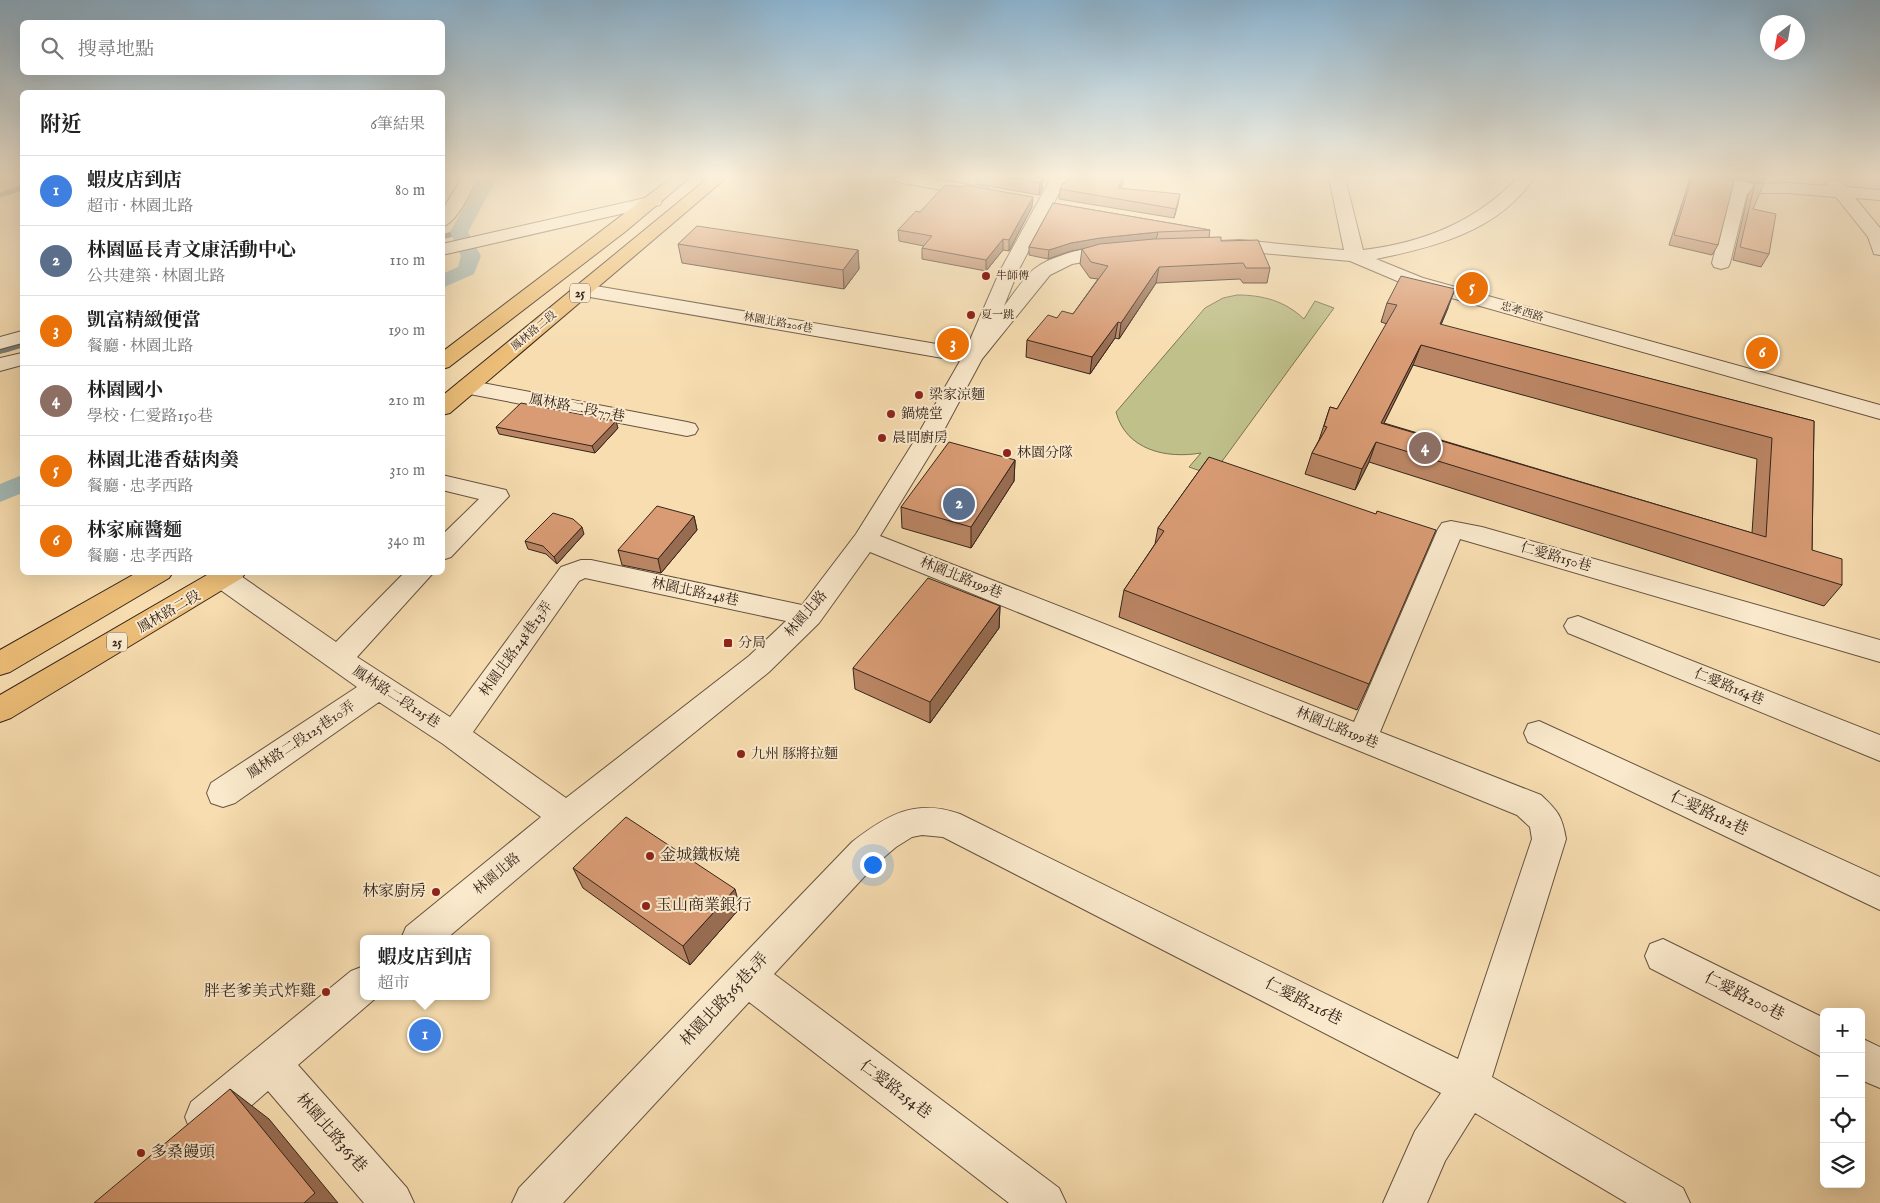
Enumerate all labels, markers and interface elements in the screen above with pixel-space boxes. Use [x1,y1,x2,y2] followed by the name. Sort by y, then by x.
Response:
[1760,15,1805,60] north arrow
[20,20,445,75] search box
[38,34,66,62] icon: search
[78,38,154,62] text: 搜尋地點
[40,112,82,139] text: 附近
[370,115,425,135] text: 6筆結果
[87,169,182,193] text: 蝦皮店到店
[53,181,59,201] text: 1
[395,181,425,201] text: 80 m
[87,197,194,217] text: 超市 · 林園北路
[87,239,296,263] text: 林園區長青文康活動中心
[52,251,60,271] text: 2
[389,251,425,271] text: 110 m
[87,267,226,287] text: 公共建築 · 林園北路
[996,269,1029,283] place label: 牛師傅
[1456,269,1488,307] pin: 5
[980,270,992,282] marker: 牛師傅
[570,284,590,302] road number: 25
[1499,299,1545,325] street label: 忠孝西路
[508,308,560,354] street label: 鳳林路二段
[981,308,1014,322] place label: 夏一跳
[87,309,201,333] text: 凱富精緻便當
[965,309,977,321] marker: 夏一跳
[742,310,814,336] street label: 林園北路206巷
[53,321,59,341] text: 3
[388,321,425,341] text: 190 m
[937,325,969,363] pin: 3
[1746,334,1778,372] pin: 6
[87,337,194,357] text: 餐廳 · 林園北路
[87,379,163,403] text: 林園國小
[929,386,985,404] place label: 梁家涼麵
[913,389,925,401] marker: 梁家涼麵
[528,390,626,426] street label: 鳳林路二段77巷
[52,391,60,411] text: 4
[388,391,425,411] text: 210 m
[901,405,943,423] place label: 鍋燒堂
[87,407,213,427] text: 學校 · 仁愛路150巷
[885,408,897,420] marker: 鍋燒堂
[892,429,948,447] place label: 晨間廚房
[1409,429,1441,467] pin: 4
[876,432,888,444] marker: 晨間廚房
[1017,444,1073,462] place label: 林園分隊
[1001,447,1013,459] marker: 林園分隊
[87,449,239,473] text: 林園北港香菇肉羮
[53,461,59,481] text: 5
[389,461,425,481] text: 310 m
[87,477,194,497] text: 餐廳 · 忠孝西路
[943,485,975,523] pin: 2
[87,519,182,543] text: 林家麻醬麵
[53,531,59,551] text: 6
[387,531,425,551] text: 340 m
[1518,538,1594,576] street label: 仁愛路150巷
[87,547,194,567] text: 餐廳 · 忠孝西路
[917,553,1005,603] street label: 林園北路199巷
[650,574,740,610] street label: 林園北路248巷
[134,587,204,637] street label: 鳳林路二段
[781,587,831,641] street label: 林園北路
[475,598,557,700] street label: 林園北路248巷13弄
[107,632,127,652] road number: 25
[738,634,766,652] place label: 分局
[722,637,734,649] marker: 分局
[349,662,443,732] street label: 鳳林路二段125巷
[1691,665,1767,709] street label: 仁愛路164巷
[243,697,359,783] street label: 鳳林路二段125巷10弄
[1293,703,1381,753] street label: 林園北路199巷
[751,745,838,763] place label: 九州 豚將拉麵
[735,748,747,760] marker: 九州 豚將拉麵
[1667,787,1751,841] street label: 仁愛路182巷
[660,846,740,866] place label: 金城鐵板燒
[470,849,524,899] street label: 林園北路
[644,850,656,862] marker: 金城鐵板燒
[860,852,886,878] your location
[362,882,426,902] place label: 林家廚房
[430,886,442,898] marker: 林家廚房
[656,896,752,916] place label: 玉山商業銀行
[640,900,652,912] marker: 玉山商業銀行
[360,935,490,1000] popup
[377,946,473,970] text: 蝦皮店到店
[677,949,773,1051] street label: 林園北路365巷1弄
[1701,968,1787,1026] street label: 仁愛路200巷
[377,974,410,994] text: 超市
[1261,974,1345,1030] street label: 仁愛路216巷
[204,982,316,1002] place label: 胖老爹美式炸雞
[320,986,332,998] marker: 胖老爹美式炸雞
[1820,1008,1865,1188] map controls
[1820,1008,1865,1053] button: +
[409,1016,441,1054] pin: 1
[1820,1053,1865,1098] button: −
[855,1056,935,1124] street label: 仁愛路254巷
[291,1089,371,1177] street label: 林園北路365巷
[1820,1098,1865,1143] button: locate
[151,1143,215,1163] place label: 多桑饅頭
[1820,1143,1865,1188] button: layers
[135,1147,147,1159] marker: 多桑饅頭

